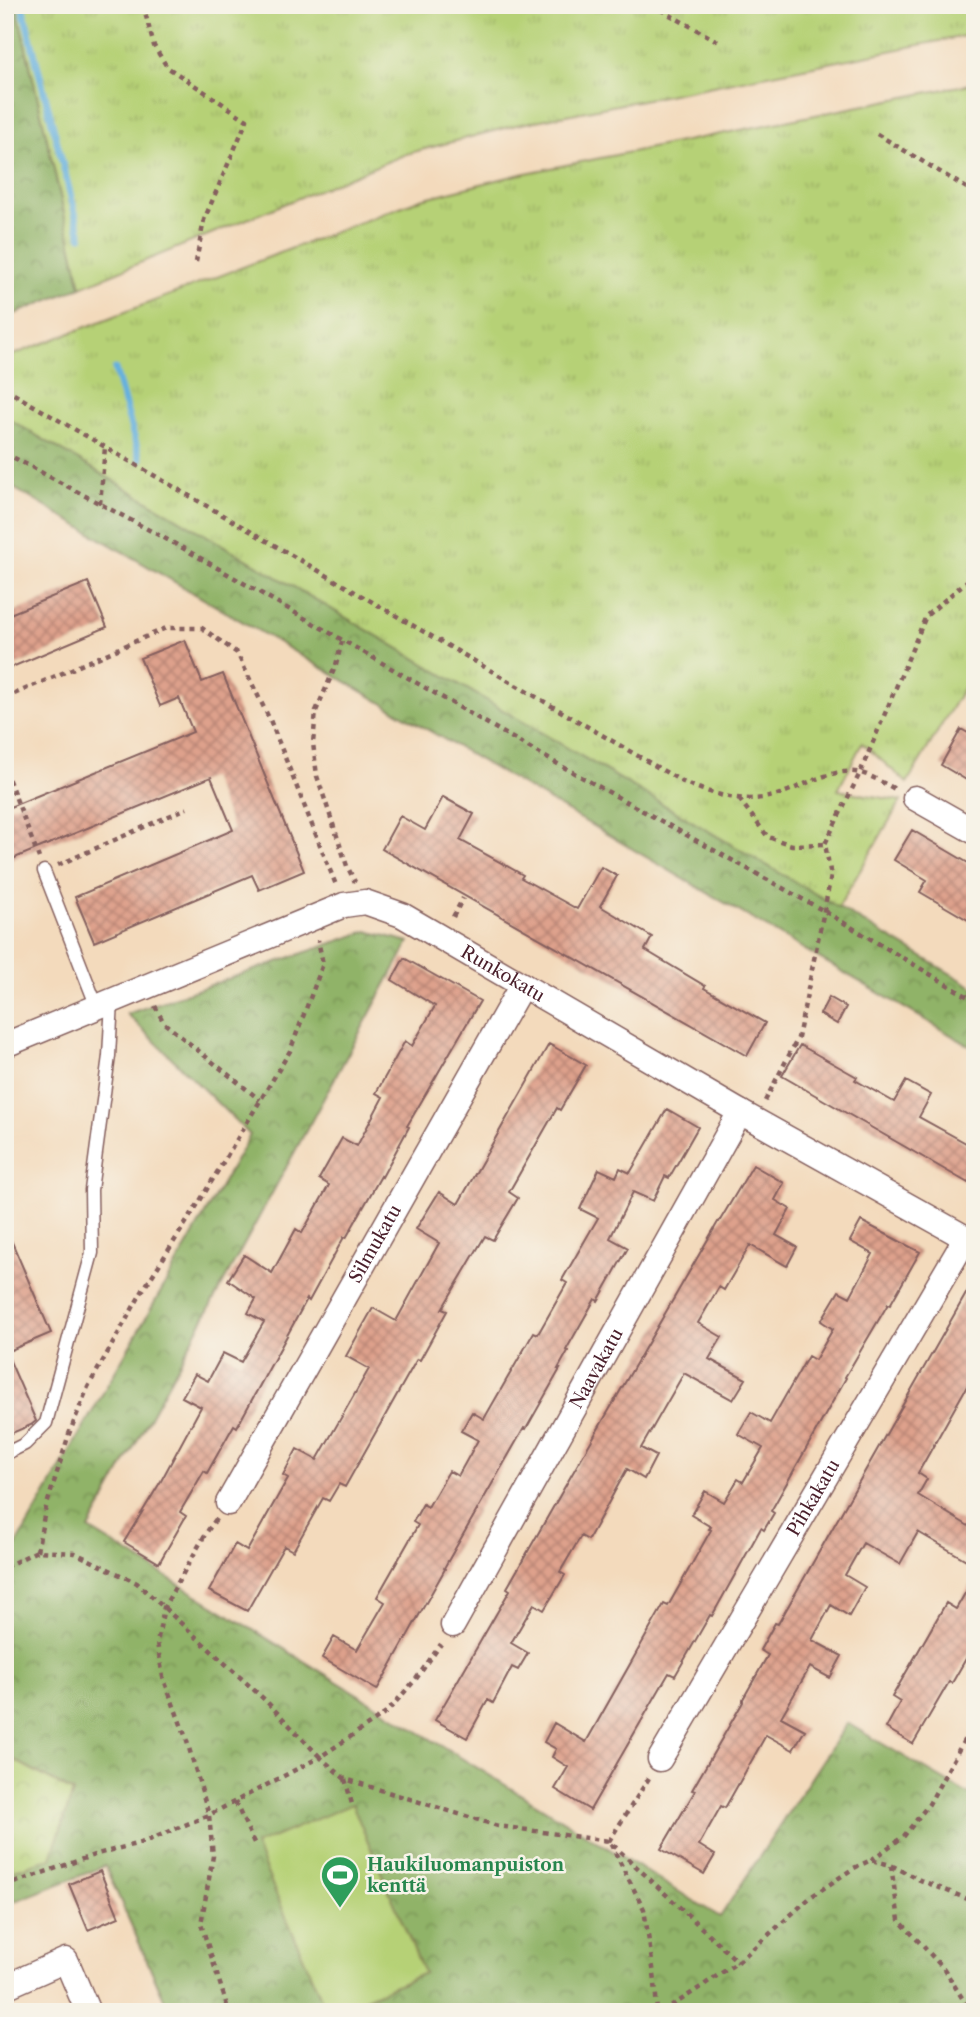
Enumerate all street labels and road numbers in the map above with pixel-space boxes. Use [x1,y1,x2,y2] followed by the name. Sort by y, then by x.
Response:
[457,941,549,1007] street label: Runkokatu
[344,1201,406,1287] street label: Silmukatu
[565,1324,628,1413] street label: Naavakatu
[782,1455,845,1540] street label: Pihkakatu

